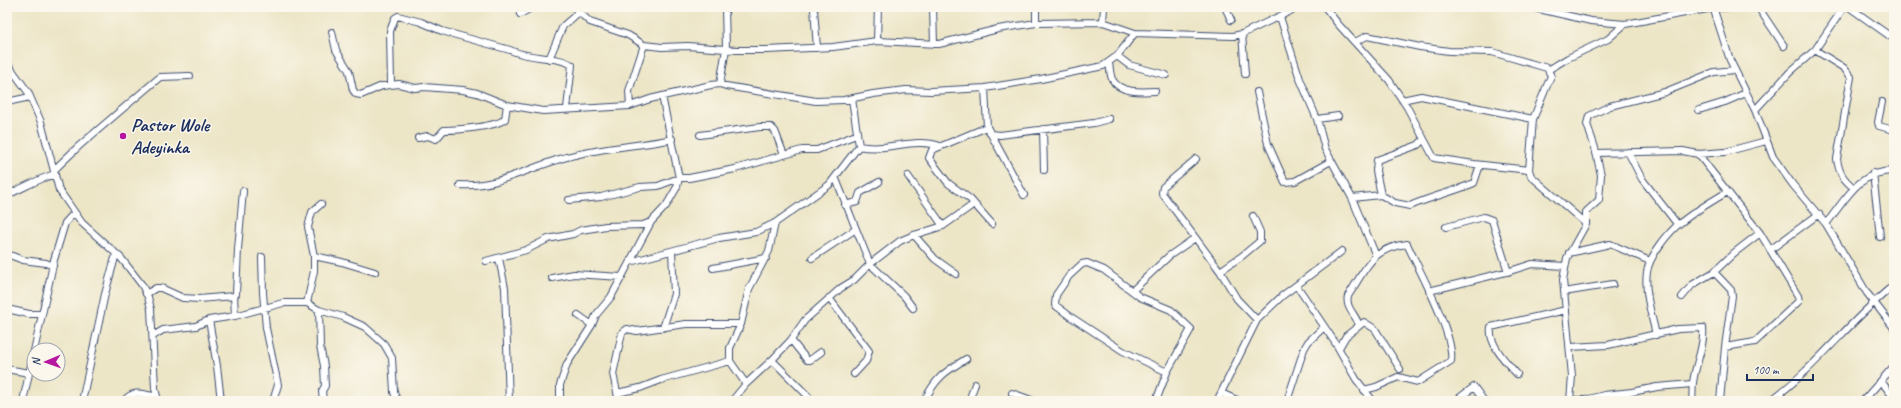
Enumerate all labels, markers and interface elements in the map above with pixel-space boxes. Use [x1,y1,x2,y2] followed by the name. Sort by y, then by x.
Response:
[131,113,211,159] place label: Pastor Wole Adeyinka
[118,131,128,141] marker: Pastor Wole Adeyinka
[26,342,66,382] north arrow
[1747,356,1813,382] scale bar
[29,357,43,366] text: N
[1753,362,1780,378] text: 100 m

